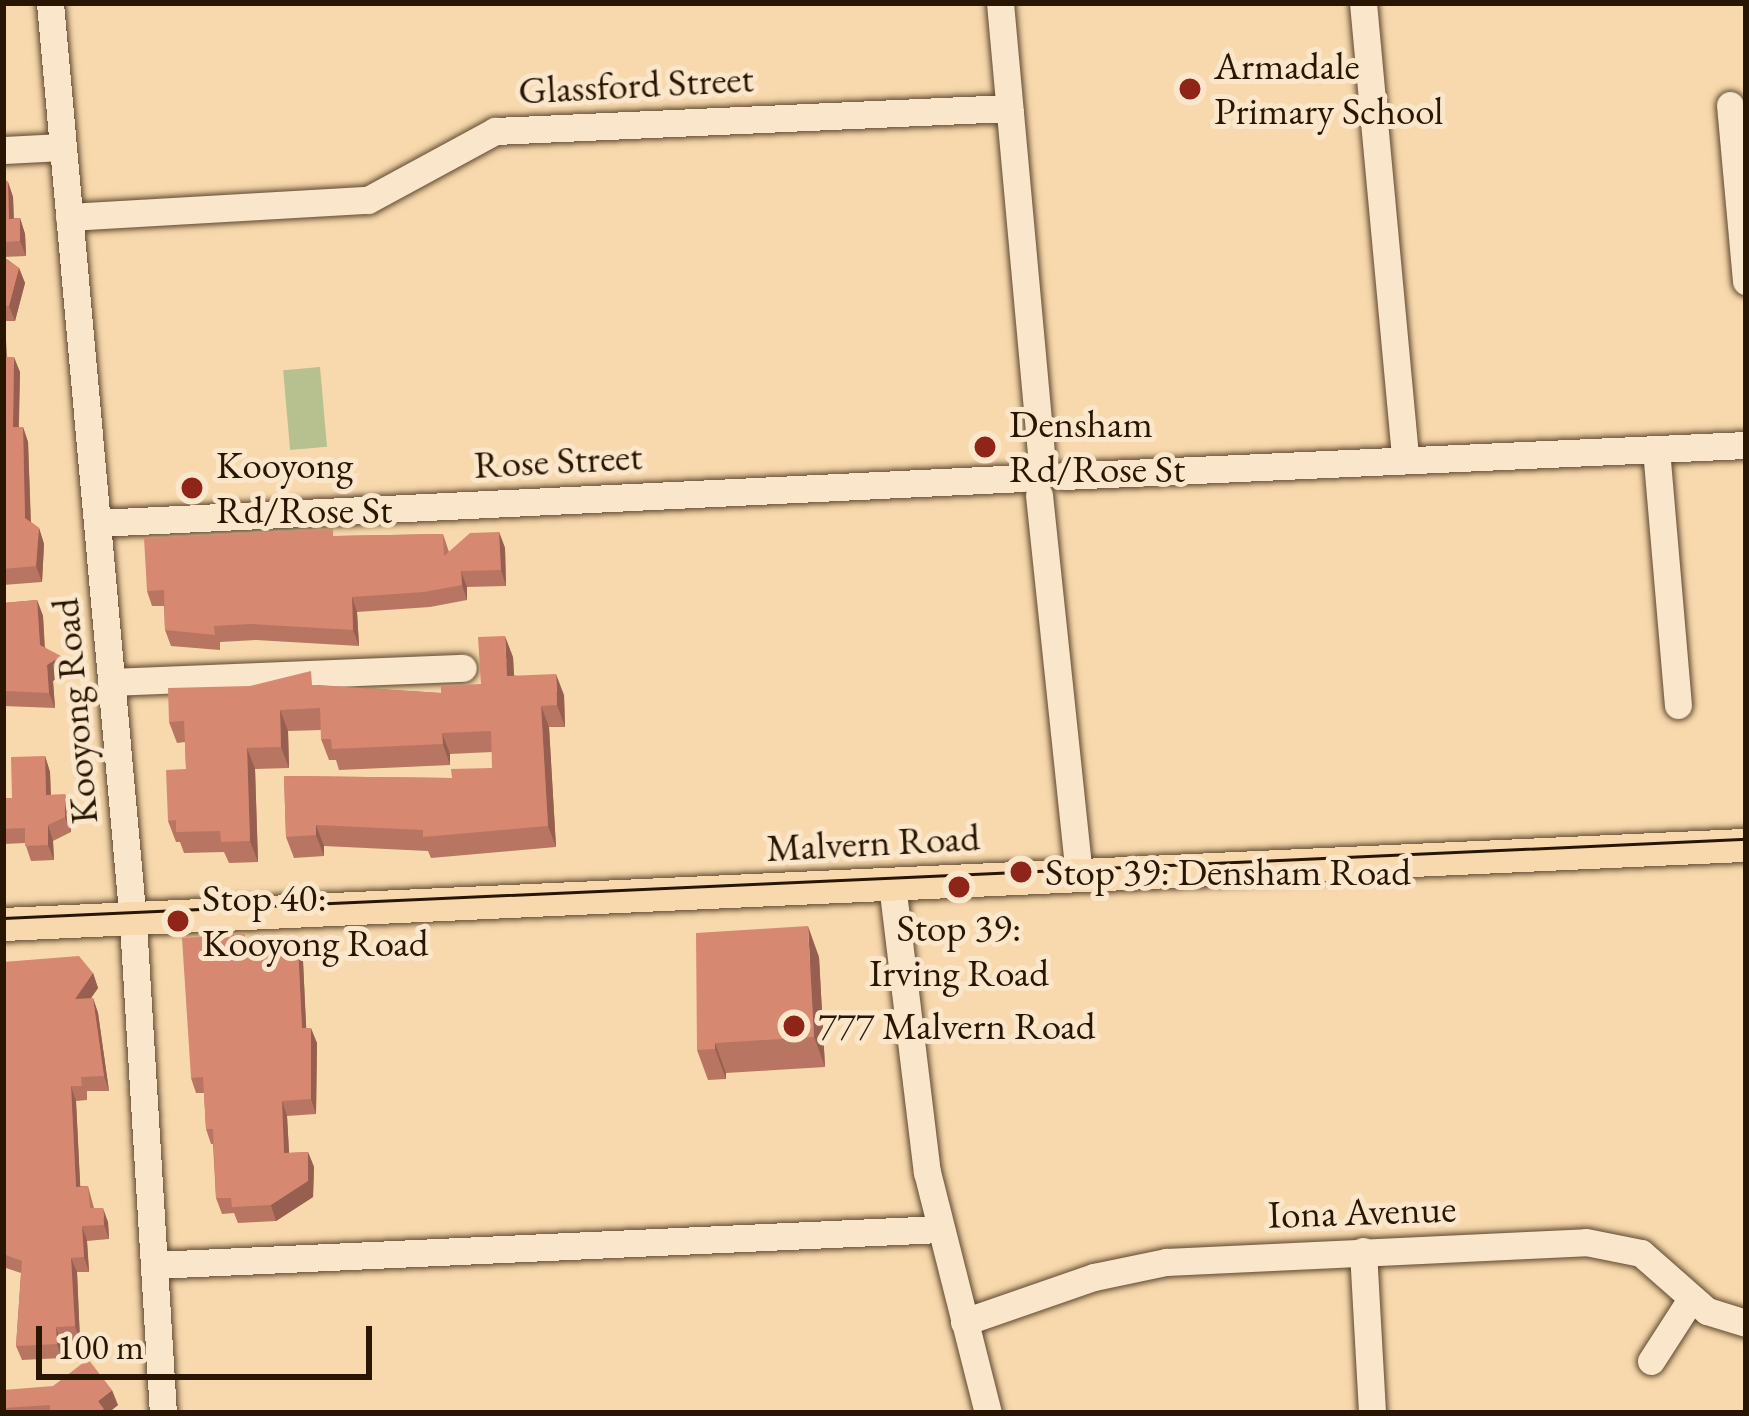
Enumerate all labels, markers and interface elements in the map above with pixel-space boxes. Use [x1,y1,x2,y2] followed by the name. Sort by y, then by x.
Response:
[1214,44,1443,135] place label: Armadale Primary School
[517,55,755,115] street label: Glassford Street
[1177,76,1203,102] marker: Armadale Primary School
[1009,402,1185,493] place label: Densham Rd/Rose St
[473,433,643,489] street label: Rose Street
[972,434,998,460] marker: Densham Rd/Rose St
[216,443,392,534] place label: Kooyong Rd/Rose St
[179,475,205,501] marker: Kooyong Rd/Rose St
[42,596,108,826] street label: Kooyong Road
[765,814,981,872] street label: Malvern Road
[1045,849,1411,895] place label: Stop 39: Densham Road
[1008,859,1034,885] marker: Stop 39: Densham Road
[946,874,972,900] marker: Stop 39: Irving Road
[202,876,429,967] place label: Stop 40: Kooyong Road
[869,906,1049,997] place label: Stop 39: Irving Road
[165,908,191,934] marker: Stop 40: Kooyong Road
[818,1003,1096,1049] place label: 777 Malvern Road
[781,1013,807,1039] marker: 777 Malvern Road
[1267,1185,1457,1239] street label: Iona Avenue
[42,1302,378,1376] scale bar
[57,1323,144,1370] text: 100 m

